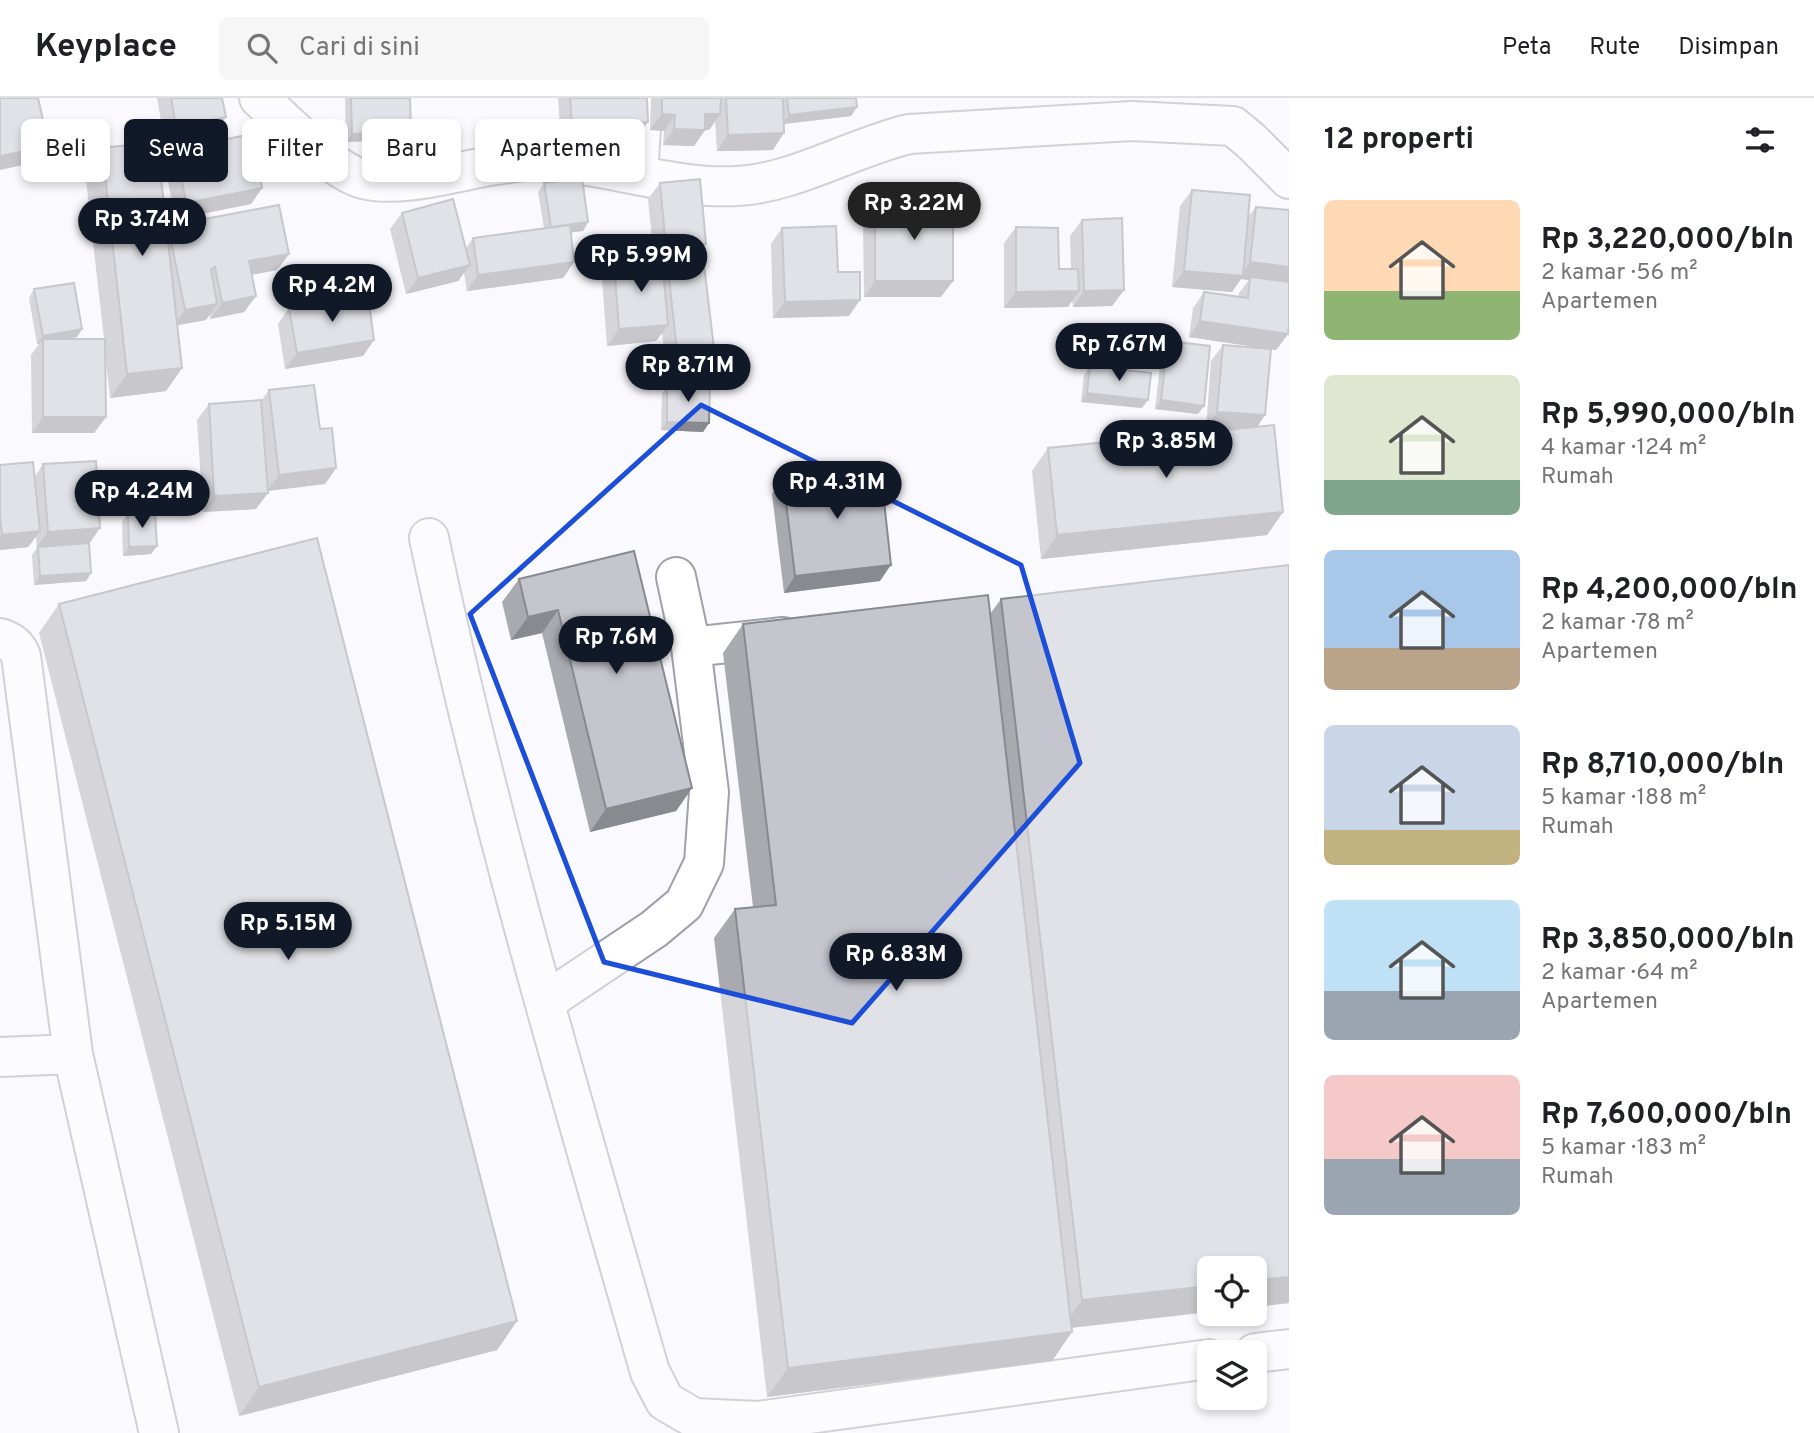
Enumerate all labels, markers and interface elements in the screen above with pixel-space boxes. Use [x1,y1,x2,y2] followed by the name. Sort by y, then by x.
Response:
[219,17,709,80] search box
[35,27,177,69] text: Keyplace
[243,29,281,67] icon: search
[299,32,420,65] text: Cari di sini
[1502,33,1551,63] text: Peta
[1589,33,1640,63] text: Rute
[1678,33,1779,63] text: Disimpan
[21,119,110,182] chip: Beli
[124,119,228,182] chip: Sewa
[242,119,348,182] chip: Filter
[362,119,461,182] chip: Baru
[475,119,645,182] chip: Apartemen
[1741,121,1779,159] icon: filters
[1324,122,1474,159] text: 12 properti
[842,183,986,242] pin: Rp 3.22M
[864,190,964,219] text: Rp 3.22M
[70,198,214,258] pin: Rp 3.74M
[94,206,190,235] text: Rp 3.74M
[1541,222,1794,259] text: Rp 3,220,000/bln
[1380,228,1464,312] icon: home
[569,234,713,294] pin: Rp 5.99M
[590,242,692,271] text: Rp 5.99M
[1541,259,1698,288] text: 2 kamar · 56 m²
[267,264,397,324] pin: Rp 4.2M
[288,272,376,301] text: Rp 4.2M
[1541,288,1658,317] text: Apartemen
[1047,324,1191,383] pin: Rp 7.67M
[1071,331,1167,360] text: Rp 7.67M
[616,344,760,404] pin: Rp 8.71M
[642,352,734,381] text: Rp 8.71M
[1541,397,1795,434] text: Rp 5,990,000/bln
[1380,403,1464,487] icon: home
[1094,420,1238,480] pin: Rp 3.85M
[1116,428,1216,457] text: Rp 3.85M
[1541,434,1706,463] text: 4 kamar · 124 m²
[765,462,909,521] pin: Rp 4.31M
[1541,463,1614,492] text: Rumah
[789,469,885,498] text: Rp 4.31M
[70,470,214,530] pin: Rp 4.24M
[91,478,193,507] text: Rp 4.24M
[1541,572,1797,609] text: Rp 4,200,000/bln
[1380,578,1464,662] icon: home
[1541,609,1694,638] text: 2 kamar · 78 m²
[551,616,681,676] pin: Rp 7.6M
[575,624,657,653] text: Rp 7.6M
[1541,638,1658,667] text: Apartemen
[1541,747,1784,784] text: Rp 8,710,000/bln
[1380,753,1464,837] icon: home
[1541,784,1706,813] text: 5 kamar · 188 m²
[1541,813,1614,842] text: Rumah
[216,902,360,962] pin: Rp 5.15M
[240,910,336,939] text: Rp 5.15M
[1541,922,1795,959] text: Rp 3,850,000/bln
[1380,928,1464,1012] icon: home
[824,934,968,993] pin: Rp 6.83M
[845,941,947,970] text: Rp 6.83M
[1541,959,1698,988] text: 2 kamar · 64 m²
[1541,988,1658,1017] text: Apartemen
[1541,1097,1792,1134] text: Rp 7,600,000/bln
[1380,1103,1464,1187] icon: home
[1541,1134,1706,1163] text: 5 kamar · 183 m²
[1541,1163,1614,1192] text: Rumah
[1197,1256,1267,1410] map controls
[1197,1256,1267,1326] button: locate
[1197,1340,1267,1410] button: layers

